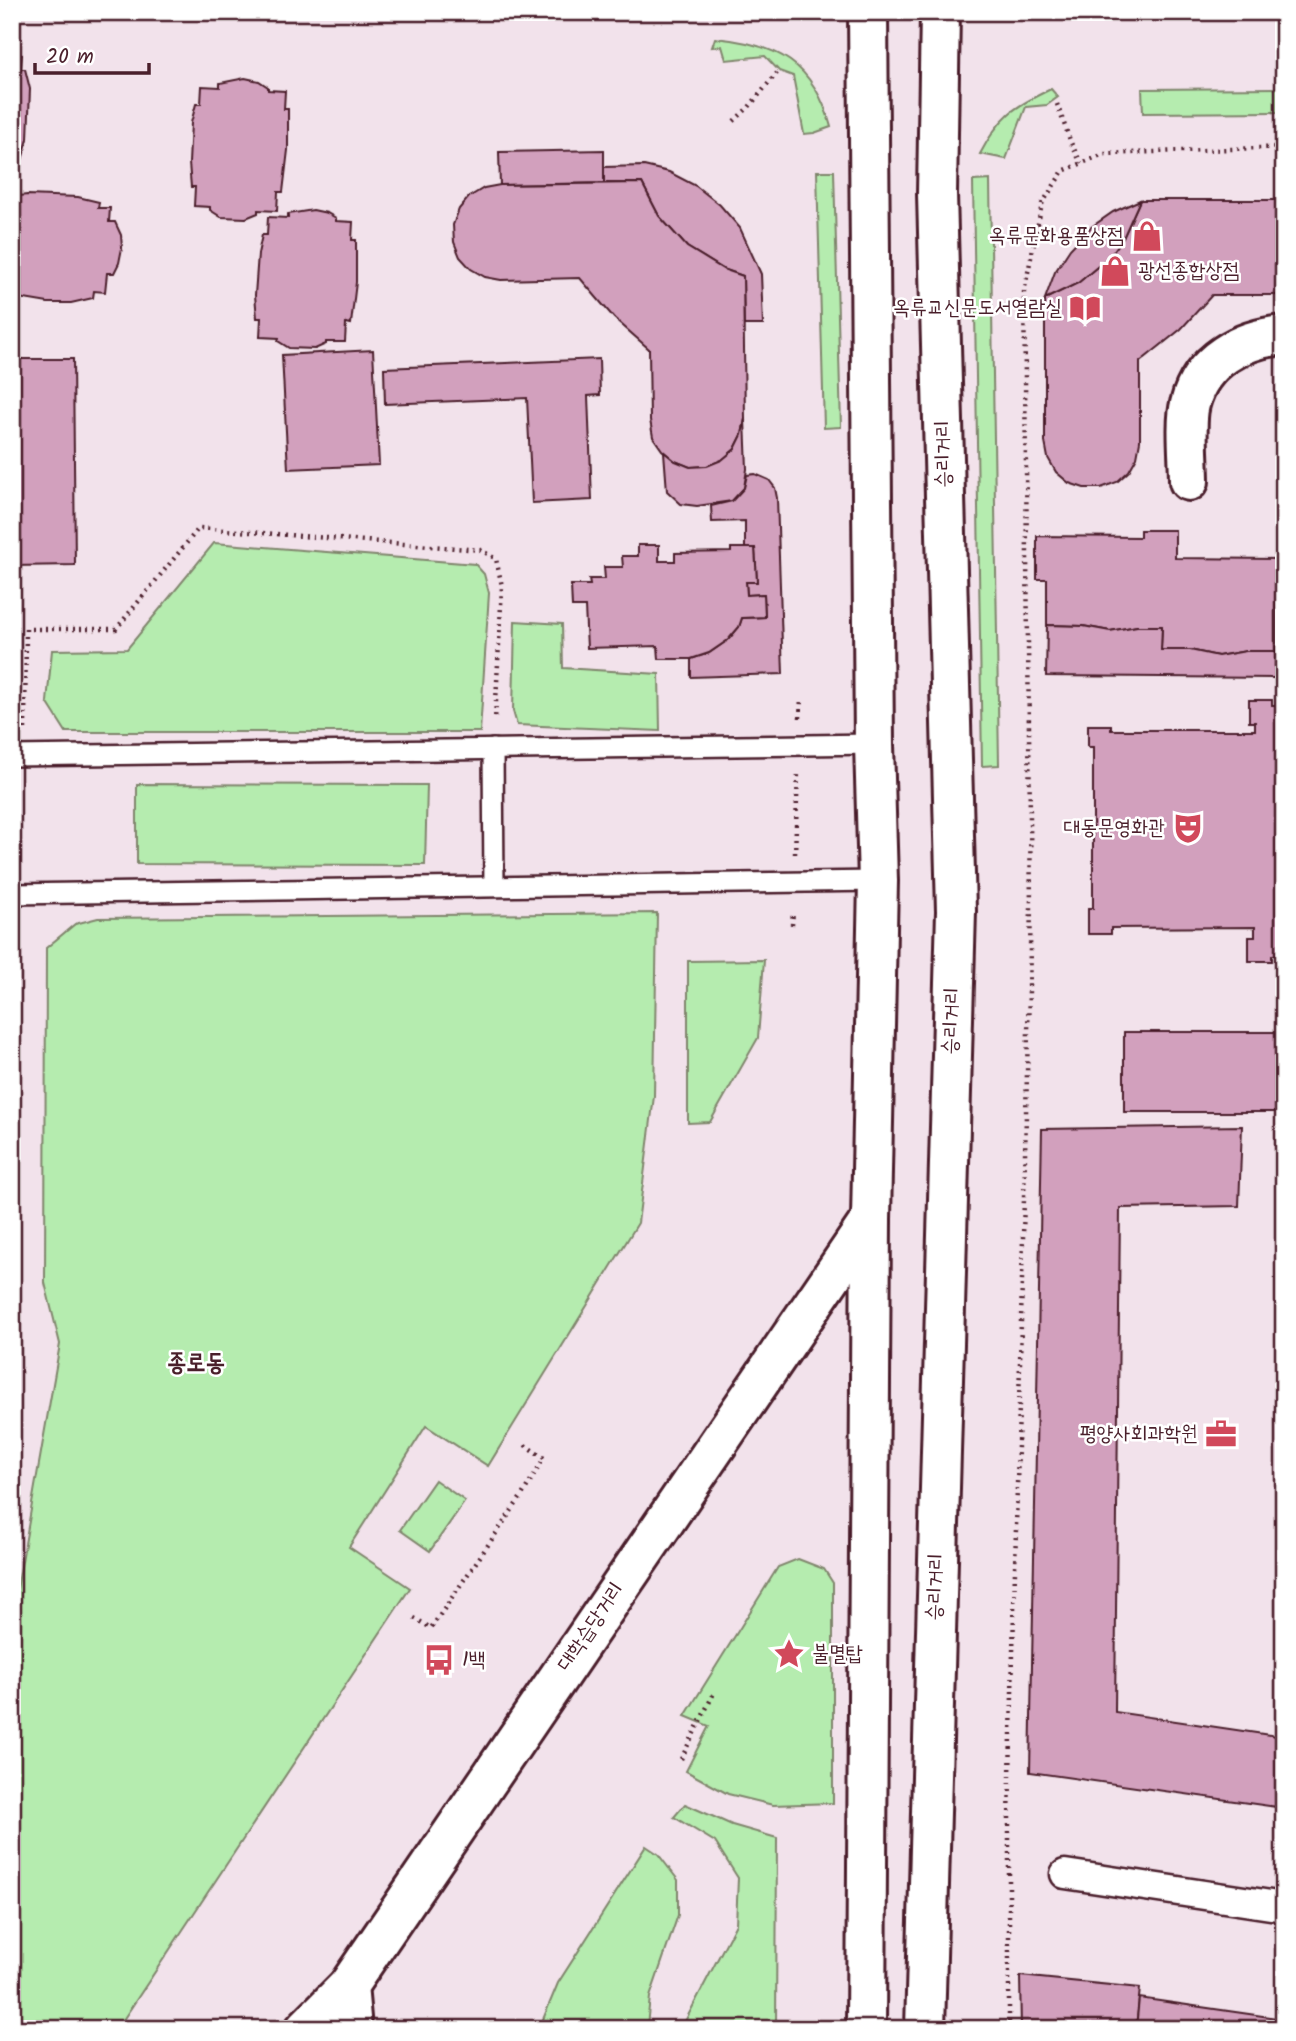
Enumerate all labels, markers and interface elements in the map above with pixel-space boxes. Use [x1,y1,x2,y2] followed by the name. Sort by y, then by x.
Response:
[35,32,149,76] scale bar
[46,41,94,74] text: 20 m
[1130,219,1164,253] shop icon: 옥류문화용품상점
[989,220,1124,253] place label: 옥류문화용품상점
[1098,254,1132,288] shop icon: 광선종합상점
[1138,255,1239,288] place label: 광선종합상점
[1068,291,1102,325] library icon: 옥류교신문도서열람실
[893,292,1062,325] place label: 옥류교신문도서열람실
[927,420,961,488] street label: 승리거리
[1171,811,1205,845] theatre icon: 대동문영화관
[1064,812,1165,845] place label: 대동문영화관
[934,987,970,1055] street label: 승리거리
[167,1344,225,1383] district label: 종로동
[1204,1417,1238,1451] office icon: 평양사회과학원
[1080,1418,1198,1451] place label: 평양사회과학원
[918,1553,954,1621] street label: 승리거리
[549,1576,633,1678] street label: 대학습당거리
[772,1637,806,1671] place icon: 불멸탑
[812,1638,863,1671] place label: 불멸탑
[422,1643,456,1677] bus stop icon: 1백
[462,1644,486,1677] place label: 1백

